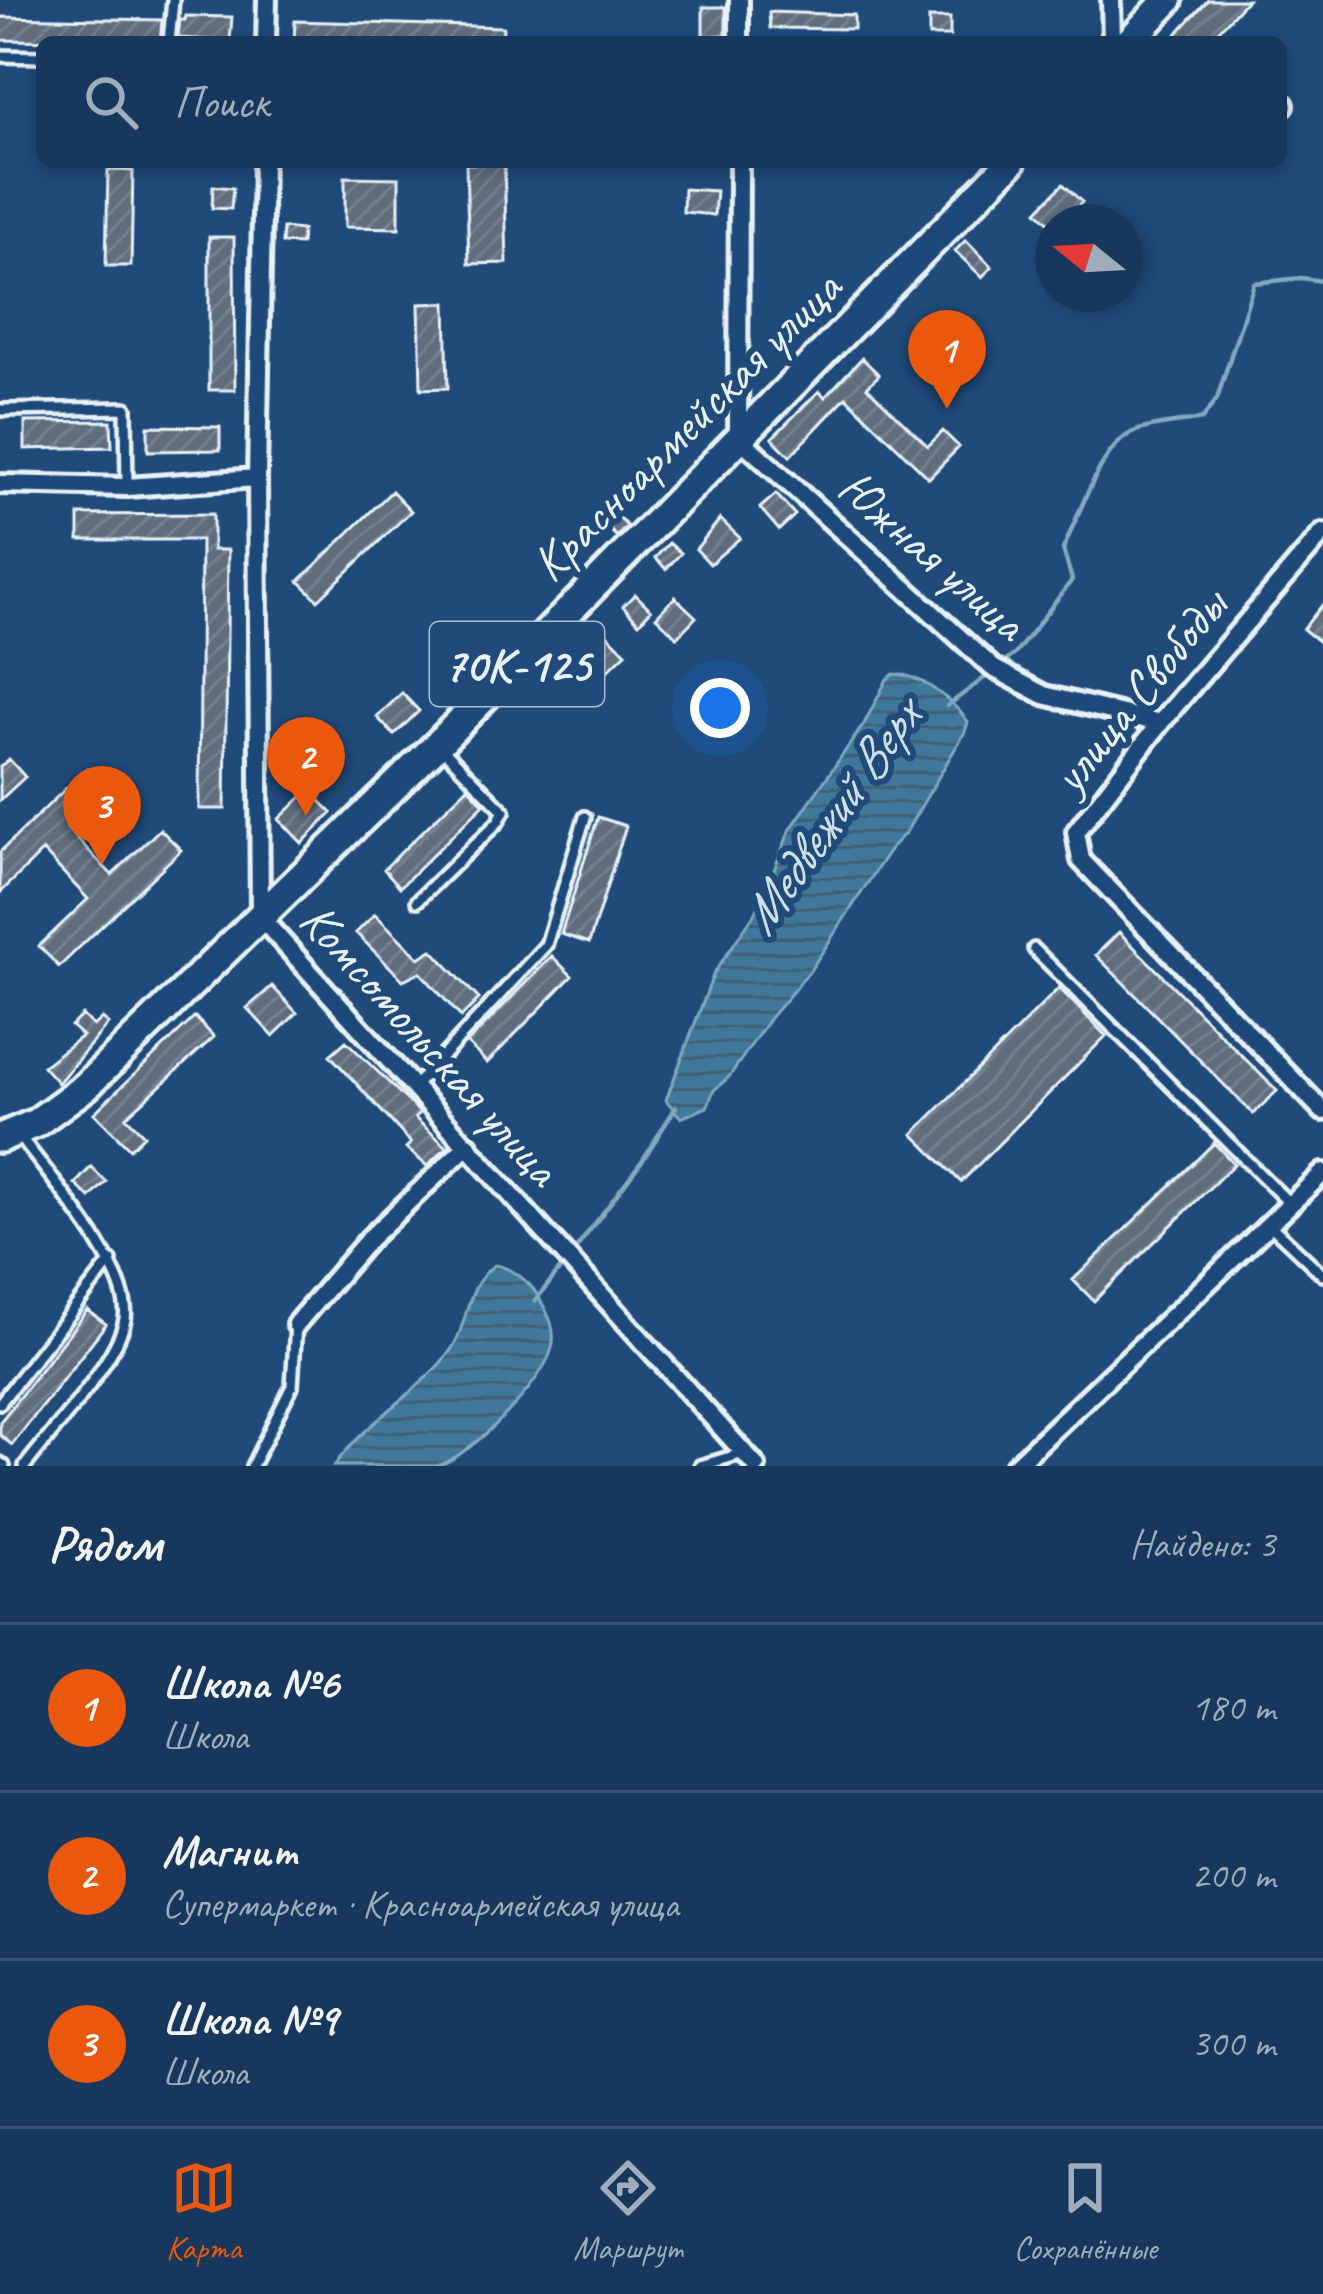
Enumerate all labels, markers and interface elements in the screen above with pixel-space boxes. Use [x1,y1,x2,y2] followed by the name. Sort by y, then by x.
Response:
[36,36,1287,168] search box
[78,69,144,135] icon: search
[174,74,269,131] text: Поиск
[1035,204,1143,312] north arrow
[517,254,857,595] street label: Красноармейская улица
[908,310,986,409] pin: 1
[825,455,1043,656] street label: Южная улица
[1035,572,1243,808] street label: улица Свободы
[430,622,604,706] road number: 70К-125
[690,678,750,738] your location
[724,679,940,947] water label: Медвежий Верх
[267,717,345,816] pin: 2
[63,766,141,865] pin: 3
[286,889,577,1201] street label: Комсомольская улица
[48,1512,162,1576] text: Рядом
[1130,1520,1275,1569] text: Найдено: 3
[162,1655,339,1712] text: Школа №6
[78,1683,96,1732] text: 1
[1191,1683,1275,1732] text: 180 m
[162,1712,248,1761] text: Школа
[162,1823,298,1880] text: Магнит
[78,1851,96,1900] text: 2
[1191,1851,1275,1900] text: 200 m
[162,1880,679,1929] text: Супермаркет · Красноармейская улица
[162,1991,337,2048] text: Школа №9
[78,2019,96,2068] text: 3
[1191,2019,1275,2068] text: 300 m
[162,2048,248,2097] text: Школа
[166,2155,241,2269] tab: Карта
[573,2155,682,2269] tab: Маршрут
[1014,2155,1157,2269] tab: Сохранённые

